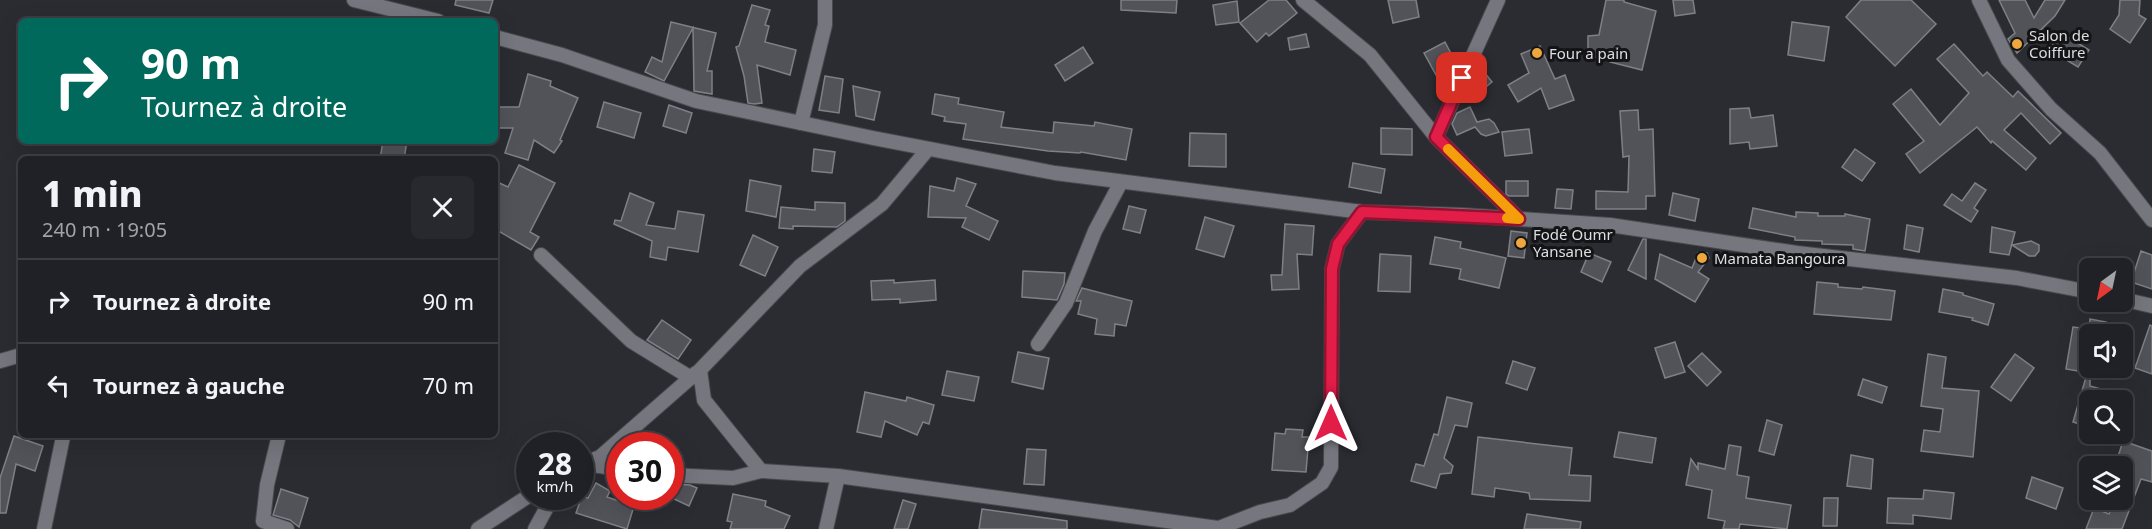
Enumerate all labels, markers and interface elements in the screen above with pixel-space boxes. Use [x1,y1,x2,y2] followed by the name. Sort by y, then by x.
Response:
[2029,25,2089,62] place label: Salon de Coiffure
[141,34,241,91] text: 90 m
[2010,37,2024,51] marker: Salon de Coiffure
[42,42,120,120] icon: right
[1549,43,1628,63] place label: Four a pain
[1530,46,1544,60] marker: Four a pain
[1436,52,1487,103] pin
[1445,61,1478,94] icon: arrive
[141,88,347,125] text: Tournez à droite
[42,169,143,218] text: 1 min
[411,176,474,239] button: close
[42,216,167,243] text: 240 m · 19:05
[1533,224,1613,261] place label: Fodé Oumr Yansane
[1514,236,1528,250] marker: Fodé Oumr Yansane
[1714,248,1846,268] place label: Mamata Bangoura
[1695,251,1709,265] marker: Mamata Bangoura
[2079,258,2133,312] north arrow
[2079,258,2133,510] map controls
[42,285,75,318] icon: right
[93,286,271,316] text: Tournez à droite
[423,286,474,316] text: 90 m
[2079,324,2133,378] button: sound
[42,369,75,402] icon: left
[93,370,285,400] text: Tournez à gauche
[423,370,474,400] text: 70 m
[2079,390,2133,444] button: search
[1299,391,1363,455] position arrow
[606,432,684,510] speed limit sign: 30
[538,443,572,484] text: 28
[2079,456,2133,510] button: layers
[537,476,573,496] text: km/h

